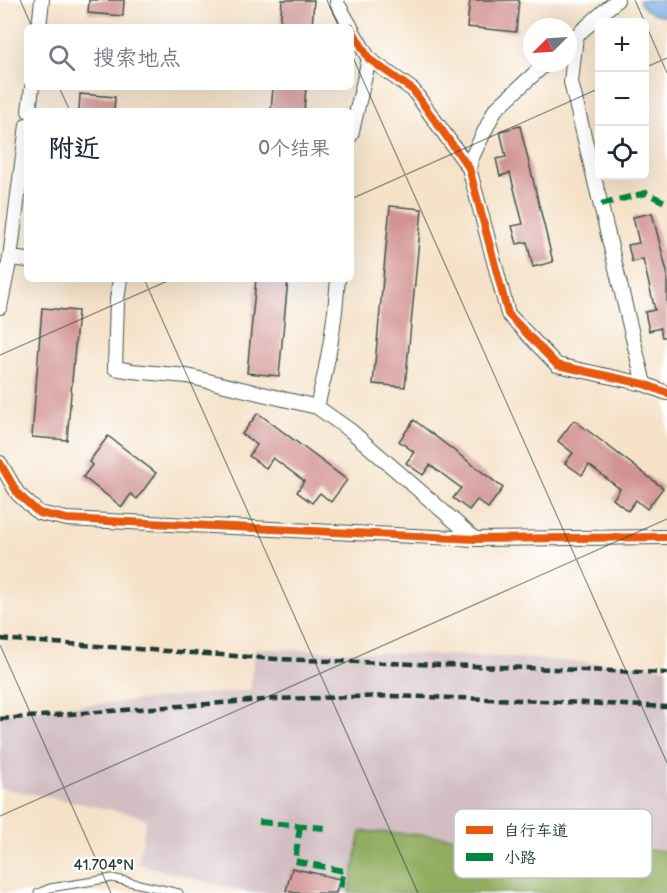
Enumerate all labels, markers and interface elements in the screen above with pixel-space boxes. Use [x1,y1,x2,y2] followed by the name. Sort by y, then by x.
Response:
[523,18,577,72] north arrow
[595,18,649,180] map controls
[595,18,649,72] button: +
[24,24,354,90] search box
[45,41,78,74] icon: search
[93,45,181,72] text: 搜索地点
[595,72,649,126] button: −
[595,126,649,180] button: locate
[48,134,100,165] text: 附近
[258,137,330,161] text: 0个结果
[454,809,652,878] legend
[504,822,568,841] text: 自行车道
[504,849,536,868] text: 小路
[74,856,134,875] text: 41.704°N

